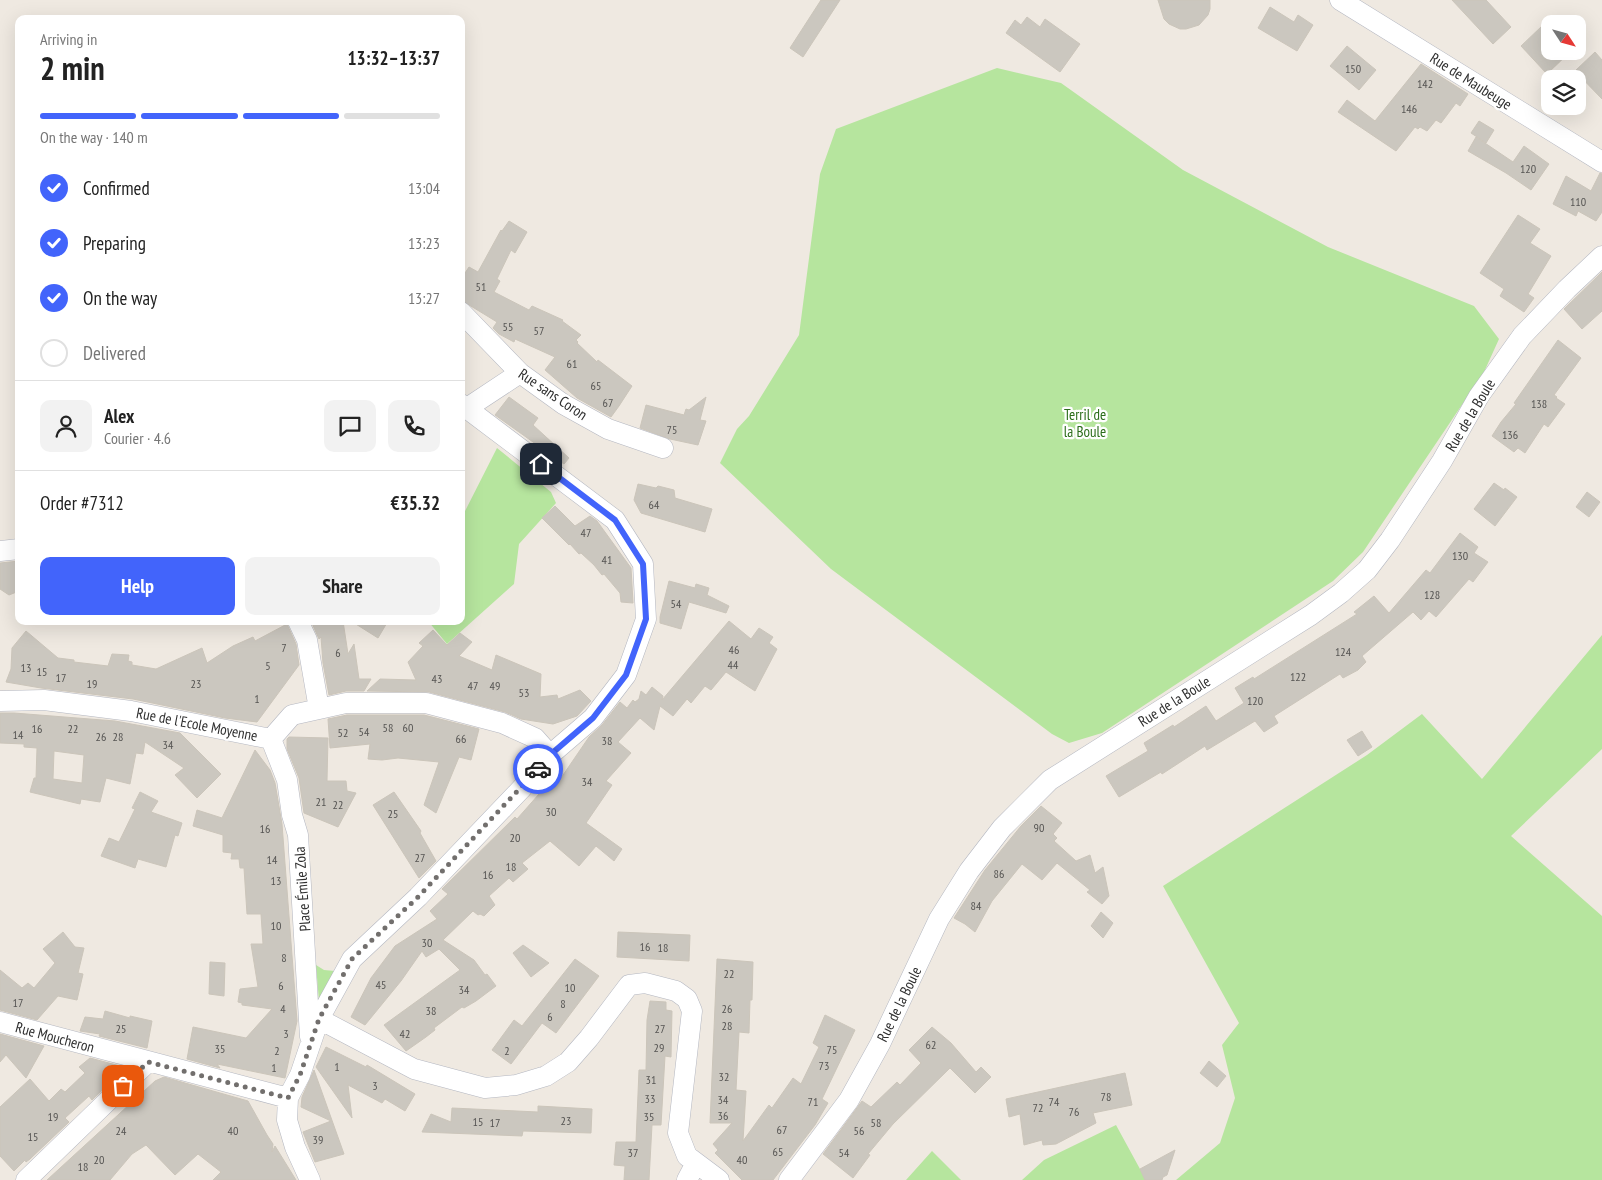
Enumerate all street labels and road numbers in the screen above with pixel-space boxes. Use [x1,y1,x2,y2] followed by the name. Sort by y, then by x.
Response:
[1427,48,1515,114] street label: Rue de Maubeuge
[515,364,591,424] street label: Rue sans Coron
[1441,375,1499,455] street label: Rue de la Boule
[1134,671,1214,731] street label: Rue de la Boule
[135,703,259,745] street label: Rue de l'Ecole Moyenne
[290,846,314,932] street label: Place Émile Zola
[873,963,925,1045] street label: Rue de la Boule
[13,1017,97,1057] street label: Rue Moucheron

